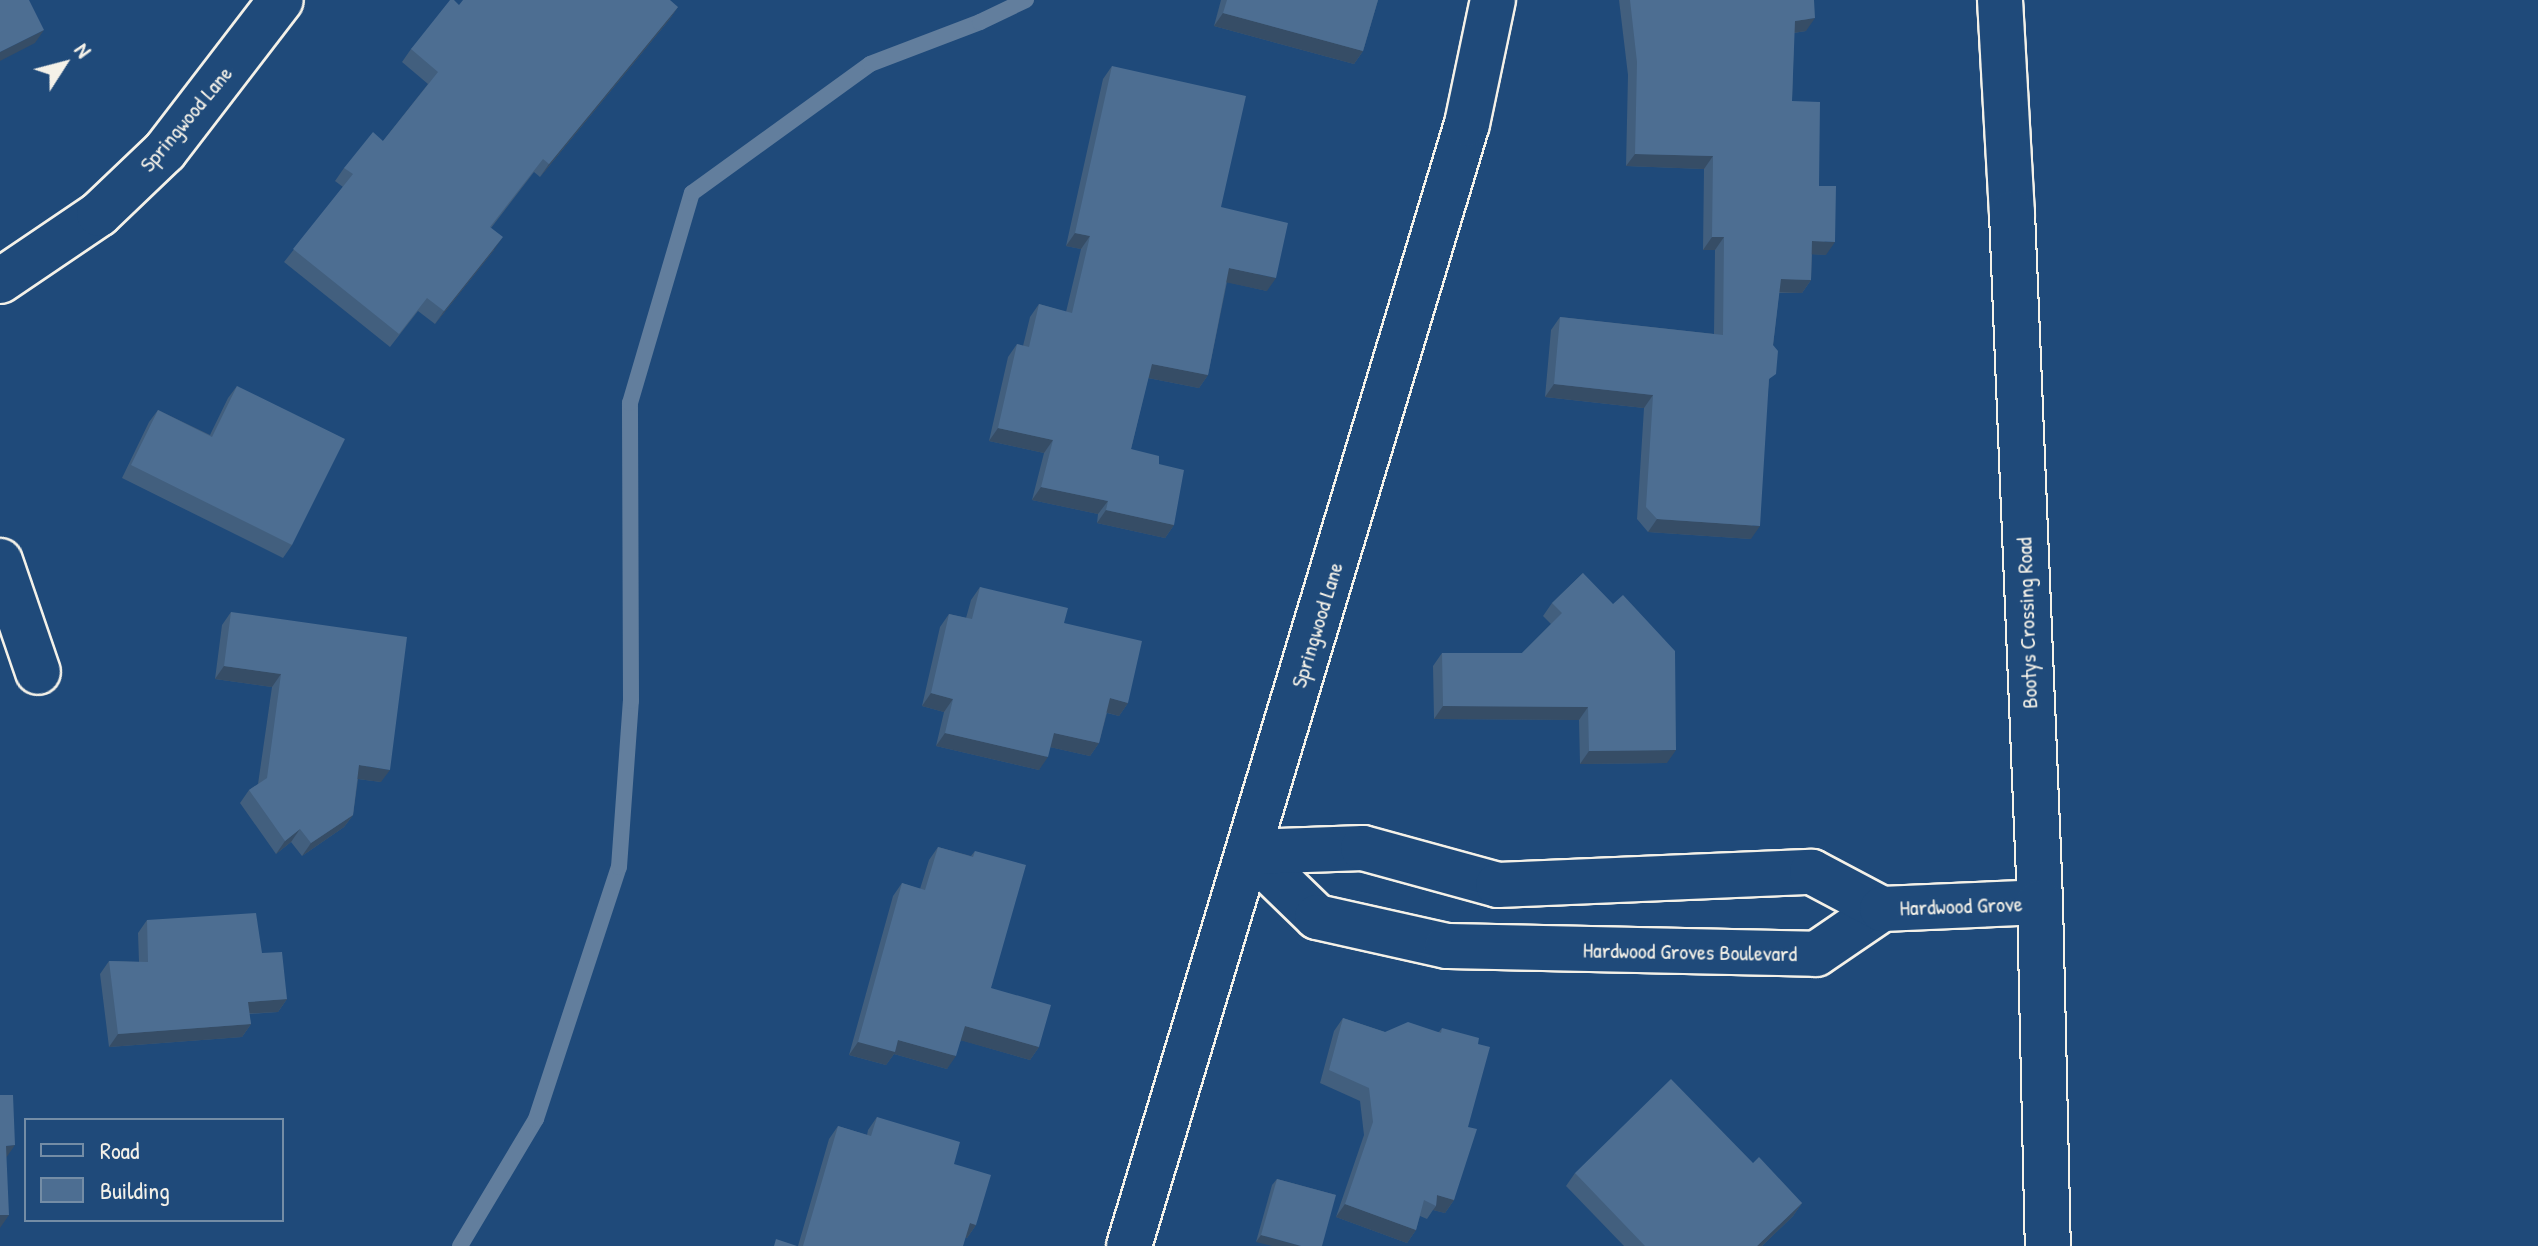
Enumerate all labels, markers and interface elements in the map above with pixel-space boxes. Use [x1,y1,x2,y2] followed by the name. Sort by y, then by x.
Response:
[24,24,104,104] north arrow
[68,36,99,63] text: N
[134,61,238,177] street label: Springwood Lane
[2011,537,2043,709] street label: Bootys Crossing Road
[1285,559,1349,691] street label: Springwood Lane
[1899,891,2023,921] street label: Hardwood Grove
[1583,937,1797,967] street label: Hardwood Groves Boulevard
[24,1118,284,1222] legend
[100,1134,139,1166] text: Road
[100,1174,170,1206] text: Building

